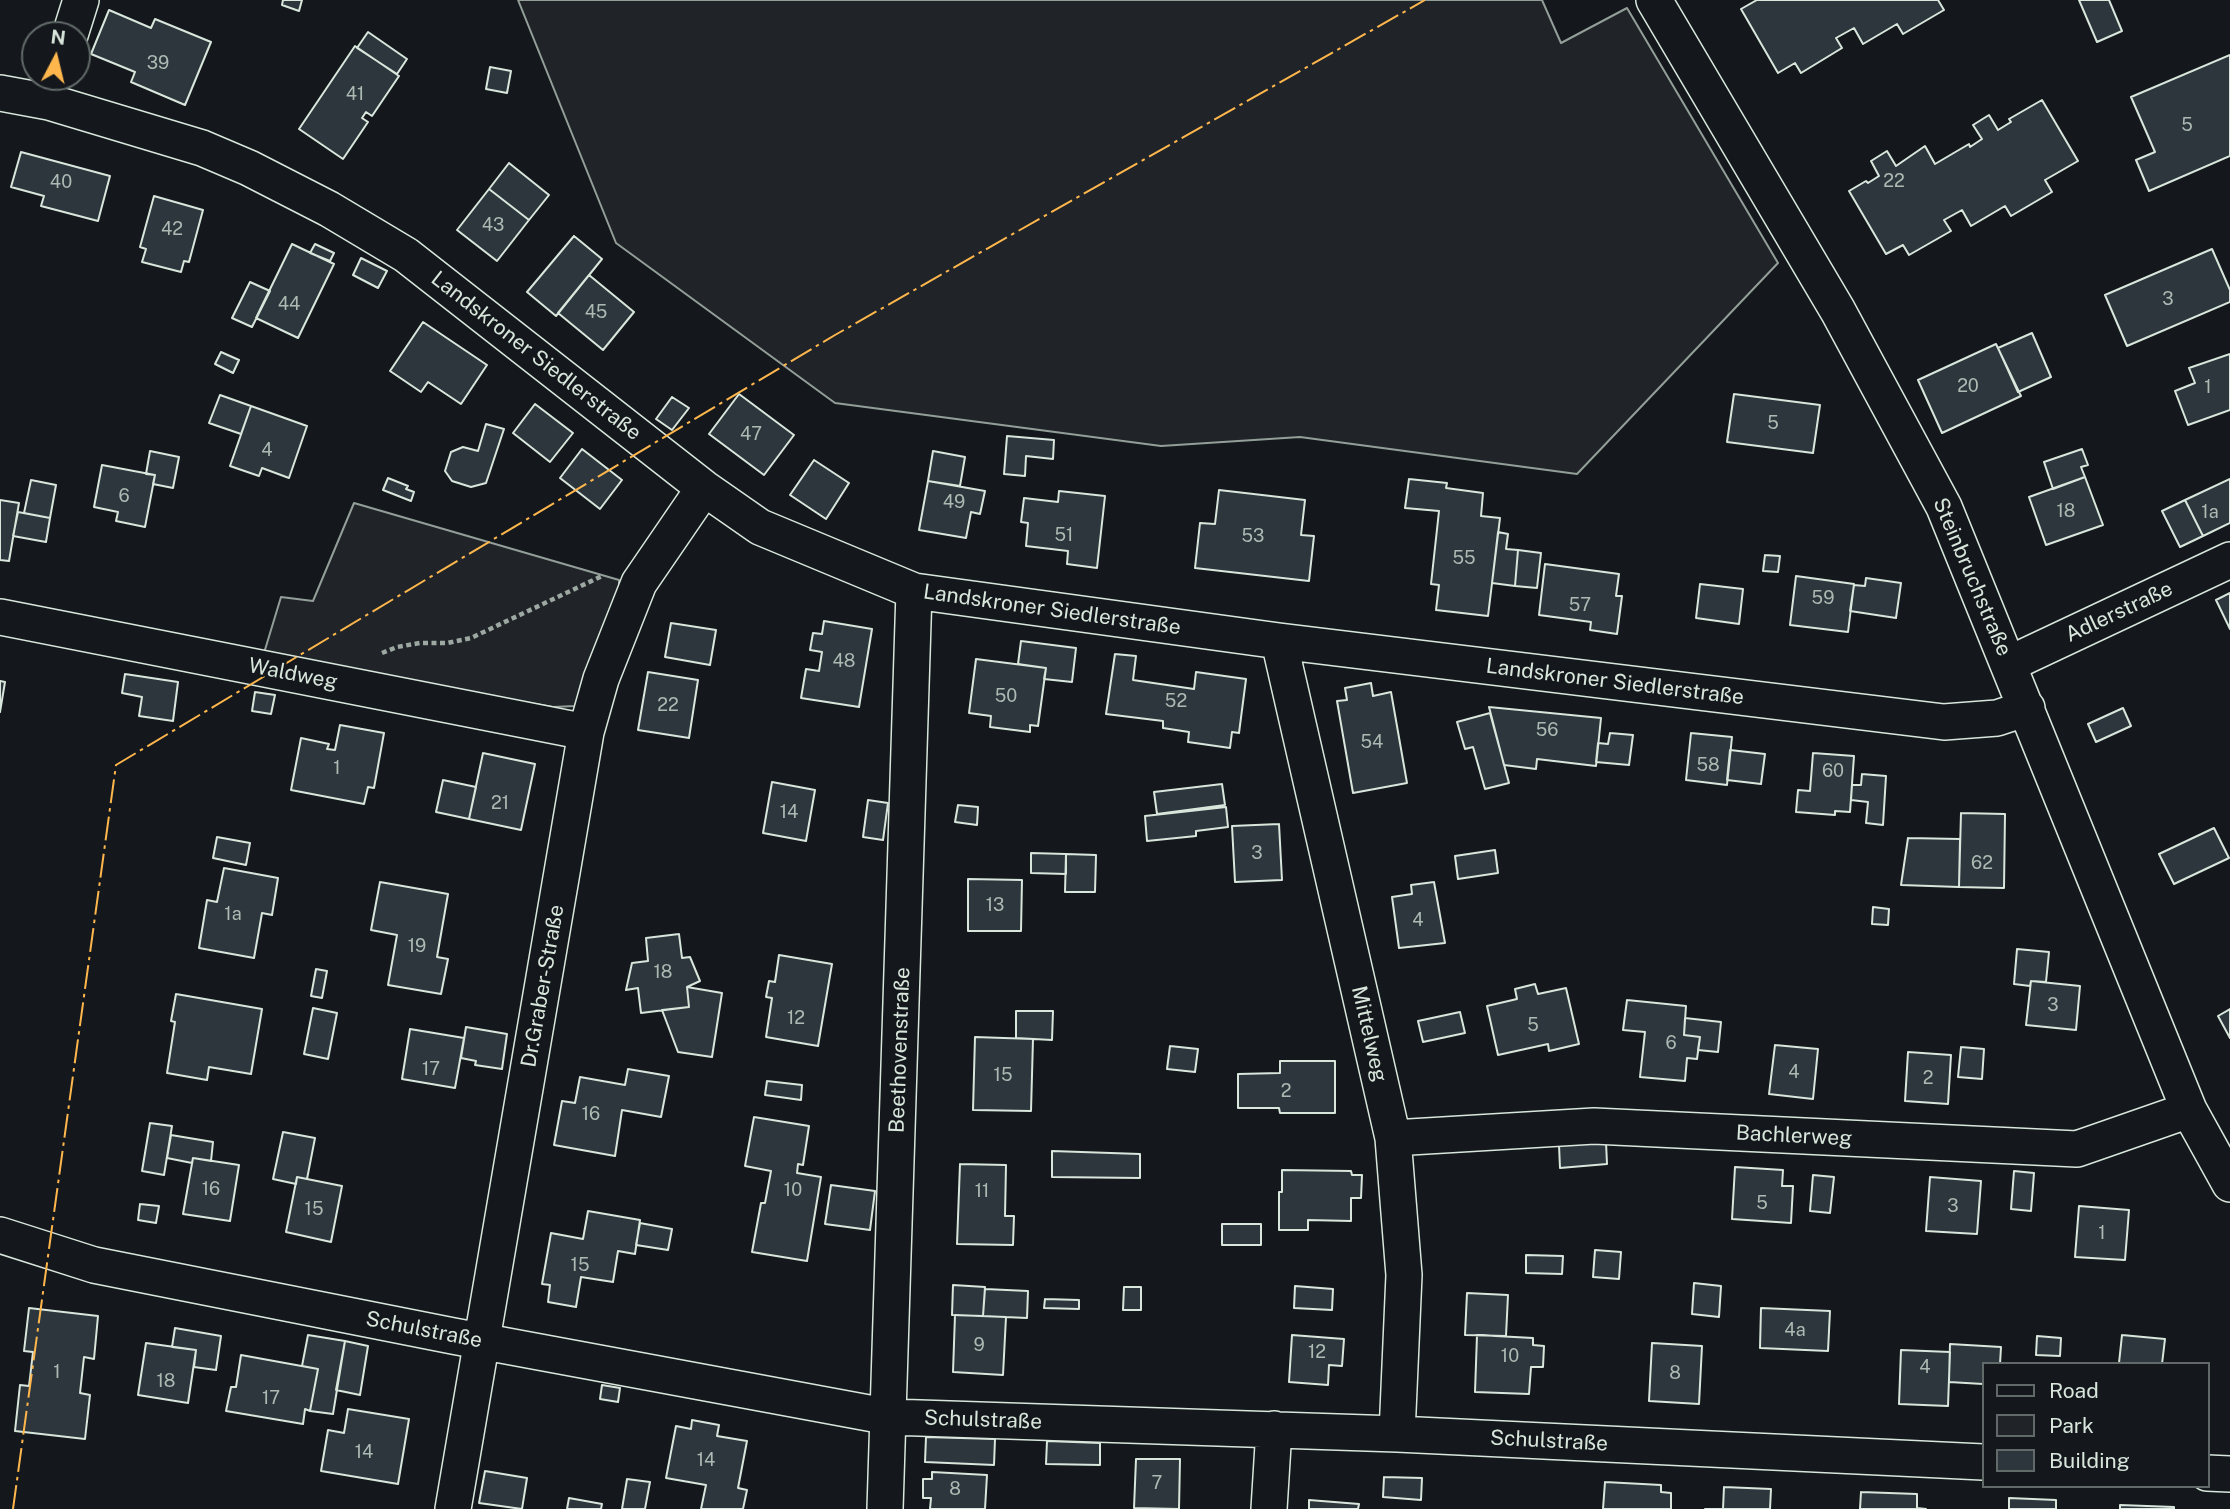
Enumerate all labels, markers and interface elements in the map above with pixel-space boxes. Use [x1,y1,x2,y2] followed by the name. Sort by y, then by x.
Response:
[21,21,91,91] north arrow
[50,25,67,49] text: N
[147,52,169,74] house number: 39
[346,83,364,105] house number: 41
[2181,114,2193,136] house number: 5
[1883,170,1905,192] house number: 22
[50,171,72,193] house number: 40
[482,214,504,236] house number: 43
[161,218,183,240] house number: 42
[426,266,646,446] street label: Landskroner Siedlerstraße
[2162,288,2174,310] house number: 3
[278,293,300,315] house number: 44
[585,301,607,323] house number: 45
[1957,375,1979,397] house number: 20
[2204,376,2212,398] house number: 1
[1767,412,1779,434] house number: 5
[740,423,762,445] house number: 47
[261,439,273,461] house number: 4
[118,485,130,507] house number: 6
[943,491,965,513] house number: 49
[1927,494,2017,660] street label: Steinbruchstraße
[2057,500,2075,522] house number: 18
[2201,501,2219,523] house number: 1a
[1055,524,1073,546] house number: 51
[1242,525,1264,547] house number: 53
[1452,547,1476,569] house number: 55
[2061,576,2177,648] street label: Adlerstraße
[922,579,1182,641] street label: Landskroner Siedlerstraße
[1812,587,1834,609] house number: 59
[1569,594,1591,616] house number: 57
[833,650,855,672] house number: 48
[246,653,340,695] street label: Waldweg
[1485,654,1745,710] street label: Landskroner Siedlerstraße
[995,685,1017,707] house number: 50
[1165,690,1187,712] house number: 52
[657,694,679,716] house number: 22
[1536,719,1558,741] house number: 56
[1361,731,1383,753] house number: 54
[1696,754,1720,776] house number: 58
[333,757,341,779] house number: 1
[1822,760,1844,782] house number: 60
[491,792,509,814] house number: 21
[780,801,798,823] house number: 14
[1251,842,1263,864] house number: 3
[1971,852,1993,874] house number: 62
[986,894,1004,916] house number: 13
[224,903,242,925] house number: 1a
[516,903,570,1069] street label: Dr.Graber-Straße
[1412,909,1424,931] house number: 4
[408,935,426,957] house number: 19
[654,961,672,983] house number: 18
[885,967,915,1133] street label: Beethovenstraße
[1346,984,1392,1084] street label: Mittelweg
[2047,994,2059,1016] house number: 3
[787,1007,805,1029] house number: 12
[1527,1014,1539,1036] house number: 5
[1665,1032,1677,1054] house number: 6
[422,1058,440,1080] house number: 17
[1788,1061,1800,1083] house number: 4
[994,1064,1012,1086] house number: 15
[1923,1067,1933,1089] house number: 2
[1281,1080,1291,1102] house number: 2
[582,1103,600,1125] house number: 16
[1735,1120,1853,1152] street label: Bachlerweg
[202,1178,220,1200] house number: 16
[784,1179,802,1201] house number: 10
[975,1180,989,1202] house number: 11
[1756,1192,1768,1214] house number: 5
[1947,1195,1959,1217] house number: 3
[305,1198,323,1220] house number: 15
[2098,1222,2106,1244] house number: 1
[571,1254,589,1276] house number: 15
[364,1306,484,1354] street label: Schulstraße
[1784,1319,1806,1341] house number: 4a
[973,1334,985,1356] house number: 9
[1308,1341,1326,1363] house number: 12
[1501,1345,1519,1367] house number: 10
[1919,1356,1931,1378] house number: 4
[53,1361,61,1383] house number: 1
[1669,1362,1681,1384] house number: 8
[1982,1362,2209,1488] legend
[157,1370,175,1392] house number: 18
[2049,1378,2099,1403] text: Road
[262,1387,280,1409] house number: 17
[924,1405,1042,1435] street label: Schulstraße
[2049,1413,2094,1438] text: Park
[1489,1425,1609,1457] street label: Schulstraße
[355,1441,373,1463] house number: 14
[2049,1448,2130,1473] text: Building
[697,1449,715,1471] house number: 14
[1152,1472,1162,1494] house number: 7
[949,1478,961,1500] house number: 8

